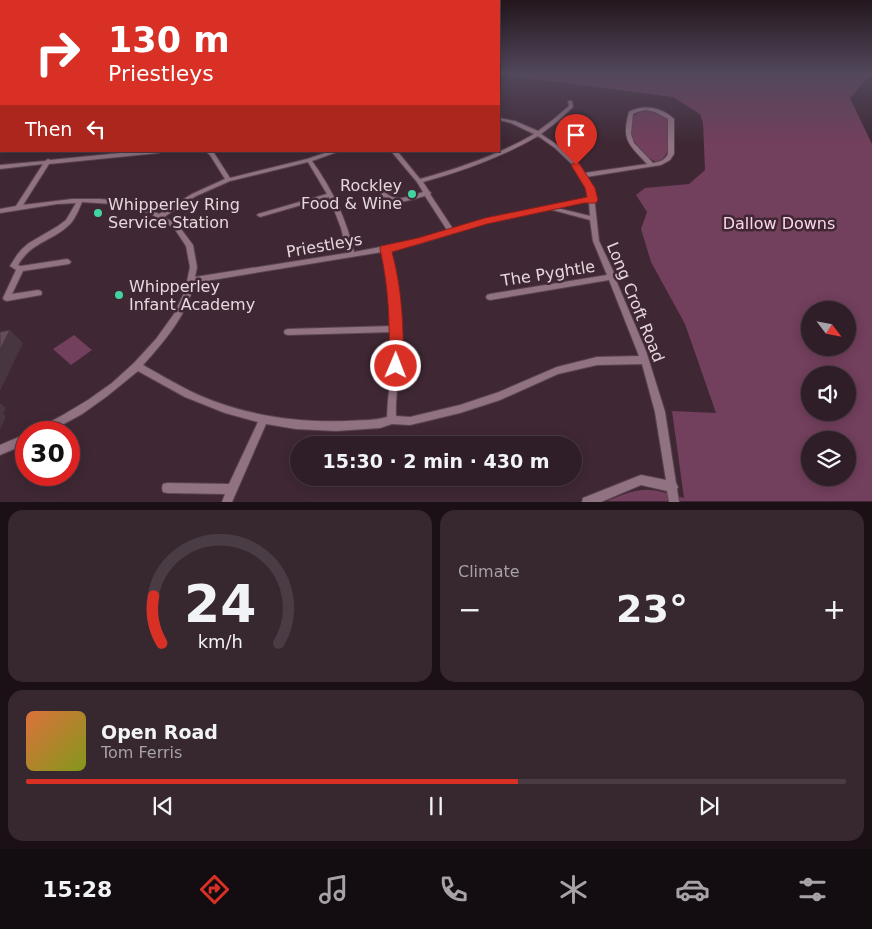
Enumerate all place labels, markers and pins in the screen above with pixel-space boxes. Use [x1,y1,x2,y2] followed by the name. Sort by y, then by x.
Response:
[555,114,597,165] pin
[301,176,402,213] place label: Rockley Food & Wine
[406,188,418,200] marker: Rockley Food & Wine
[108,195,240,232] place label: Whipperley Ring Service Station
[92,207,104,219] marker: Whipperley Ring Service Station
[129,277,255,314] place label: Whipperley Infant Academy
[113,289,125,301] marker: Whipperley Infant Academy

